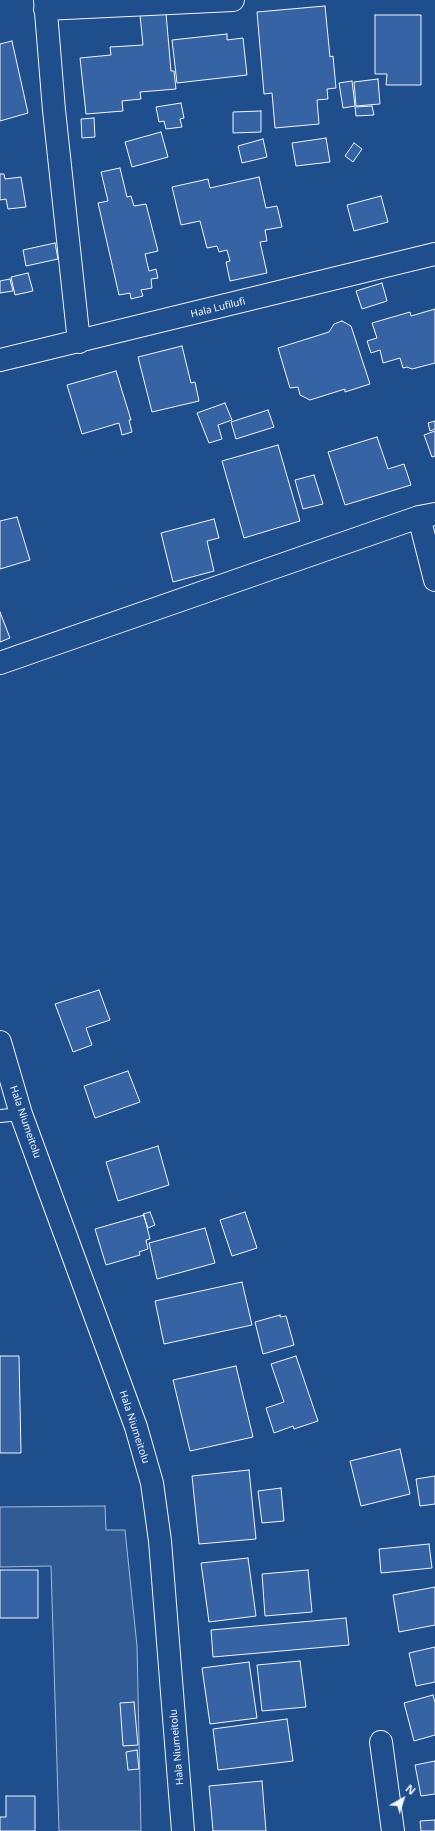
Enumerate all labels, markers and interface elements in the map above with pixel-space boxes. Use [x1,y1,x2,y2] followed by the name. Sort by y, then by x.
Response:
[189,295,247,321] street label: Hala Lufilufi
[7,1084,43,1160] street label: Hala Niumeitolu
[117,1389,151,1465] street label: Hala Niumeitolu
[168,1709,186,1785] street label: Hala Niumeitolu
[383,1779,423,1819] north arrow
[403,1781,419,1798] text: N

